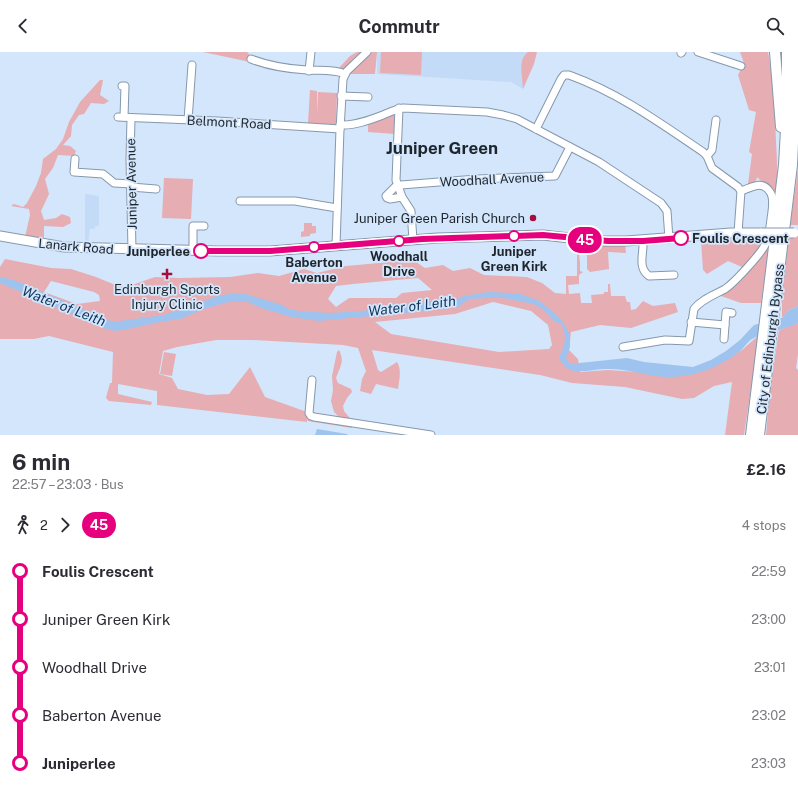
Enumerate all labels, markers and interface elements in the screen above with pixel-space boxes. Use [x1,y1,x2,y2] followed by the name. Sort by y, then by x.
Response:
[12,15,34,37] icon: back
[764,15,786,37] icon: search
[358,16,440,37] text: Commutr
[186,113,272,132] street label: Belmont Road
[123,138,140,230] street label: Juniper Avenue
[386,138,498,158] district label: Juniper Green
[439,169,545,190] street label: Woodhall Avenue
[354,211,525,226] place label: Juniper Green Parish Church
[528,213,538,223] marker: Juniper Green Parish Church
[567,227,603,253] line badge: 45
[508,230,520,242] marker: Juniper Green Kirk
[673,230,689,246] marker: Foulis Crescent
[692,231,789,246] place label: Foulis Crescent
[576,232,594,248] text: 45
[393,235,405,247] marker: Woodhall Drive
[38,236,114,257] street label: Lanark Road
[308,241,320,253] marker: Baberton Avenue
[193,243,209,259] marker: Juniperlee
[126,244,190,259] place label: Juniperlee
[481,244,548,274] place label: Juniper Green Kirk
[370,249,428,279] place label: Woodhall Drive
[285,255,343,285] place label: Baberton Avenue
[754,263,787,415] street label: City of Edinburgh Bypass
[161,268,173,280] marker: Edinburgh Sports Injury Clinic
[114,282,220,312] place label: Edinburgh Sports Injury Clinic
[20,283,108,329] water label: Water of Leith
[367,293,457,319] water label: Water of Leith
[12,449,70,475] text: 6 min
[746,461,786,478] text: £2.16
[12,477,124,492] text: 22:57 – 23:03 · Bus
[12,514,34,536] icon: walk
[54,514,76,536] icon: forward
[90,517,108,533] text: 45
[40,518,48,533] text: 2
[742,518,786,533] text: 4 stops
[42,563,154,580] text: Foulis Crescent
[751,564,786,579] text: 22:59
[42,611,170,628] text: Juniper Green Kirk
[751,612,786,627] text: 23:00
[42,659,147,676] text: Woodhall Drive
[754,660,786,675] text: 23:01
[42,707,161,724] text: Baberton Avenue
[751,708,786,723] text: 23:02
[42,755,116,772] text: Juniperlee
[751,756,786,771] text: 23:03

